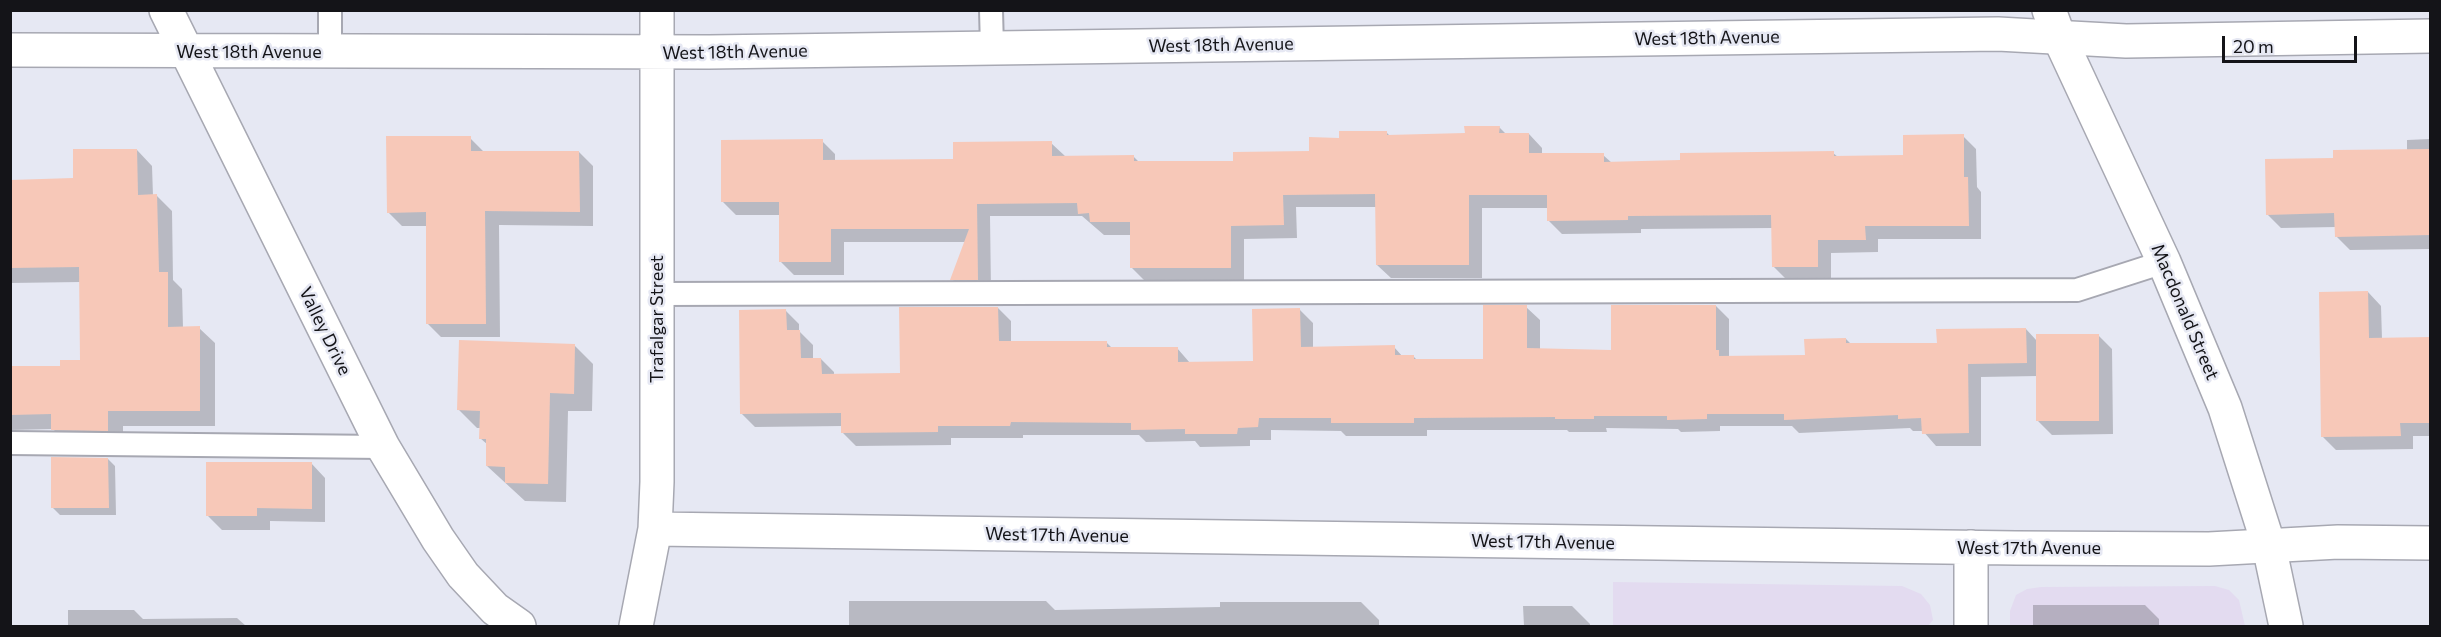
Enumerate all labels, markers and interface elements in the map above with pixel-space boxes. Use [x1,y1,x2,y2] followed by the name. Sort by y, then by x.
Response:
[2225,24,2360,62] scale bar
[1634,26,1780,50] street label: West 18th Avenue
[1148,33,1294,57] street label: West 18th Avenue
[2233,35,2274,57] text: 20 m
[662,40,808,64] street label: West 18th Avenue
[176,41,322,63] street label: West 18th Avenue
[2147,241,2223,383] street label: Macdonald Street
[646,255,668,383] street label: Trafalgar Street
[294,283,356,379] street label: Valley Drive
[985,523,1129,547] street label: West 17th Avenue
[1471,530,1615,554] street label: West 17th Avenue
[1957,537,2101,559] street label: West 17th Avenue

